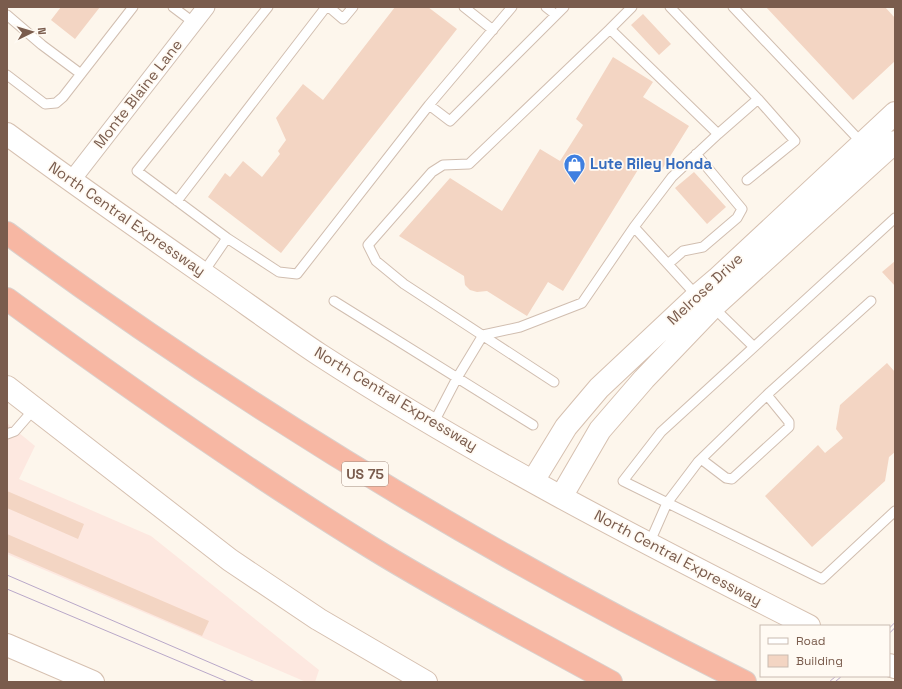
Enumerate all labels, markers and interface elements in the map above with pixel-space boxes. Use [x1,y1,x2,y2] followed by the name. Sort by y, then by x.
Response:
[12,12,52,52] north arrow
[35,27,49,35] text: N
[89,35,186,152] street label: Monte Blaine Lane
[561,151,587,184] shop icon: Lute Riley Honda
[590,154,712,173] place label: Lute Riley Honda
[45,157,209,280] street label: North Central Expressway
[663,249,747,329] street label: Melrose Drive
[311,342,481,455] street label: North Central Expressway
[342,462,388,486] road number: US 75
[591,505,765,610] street label: North Central Expressway
[760,625,890,677] legend
[796,633,825,649] text: Road
[796,653,843,669] text: Building

